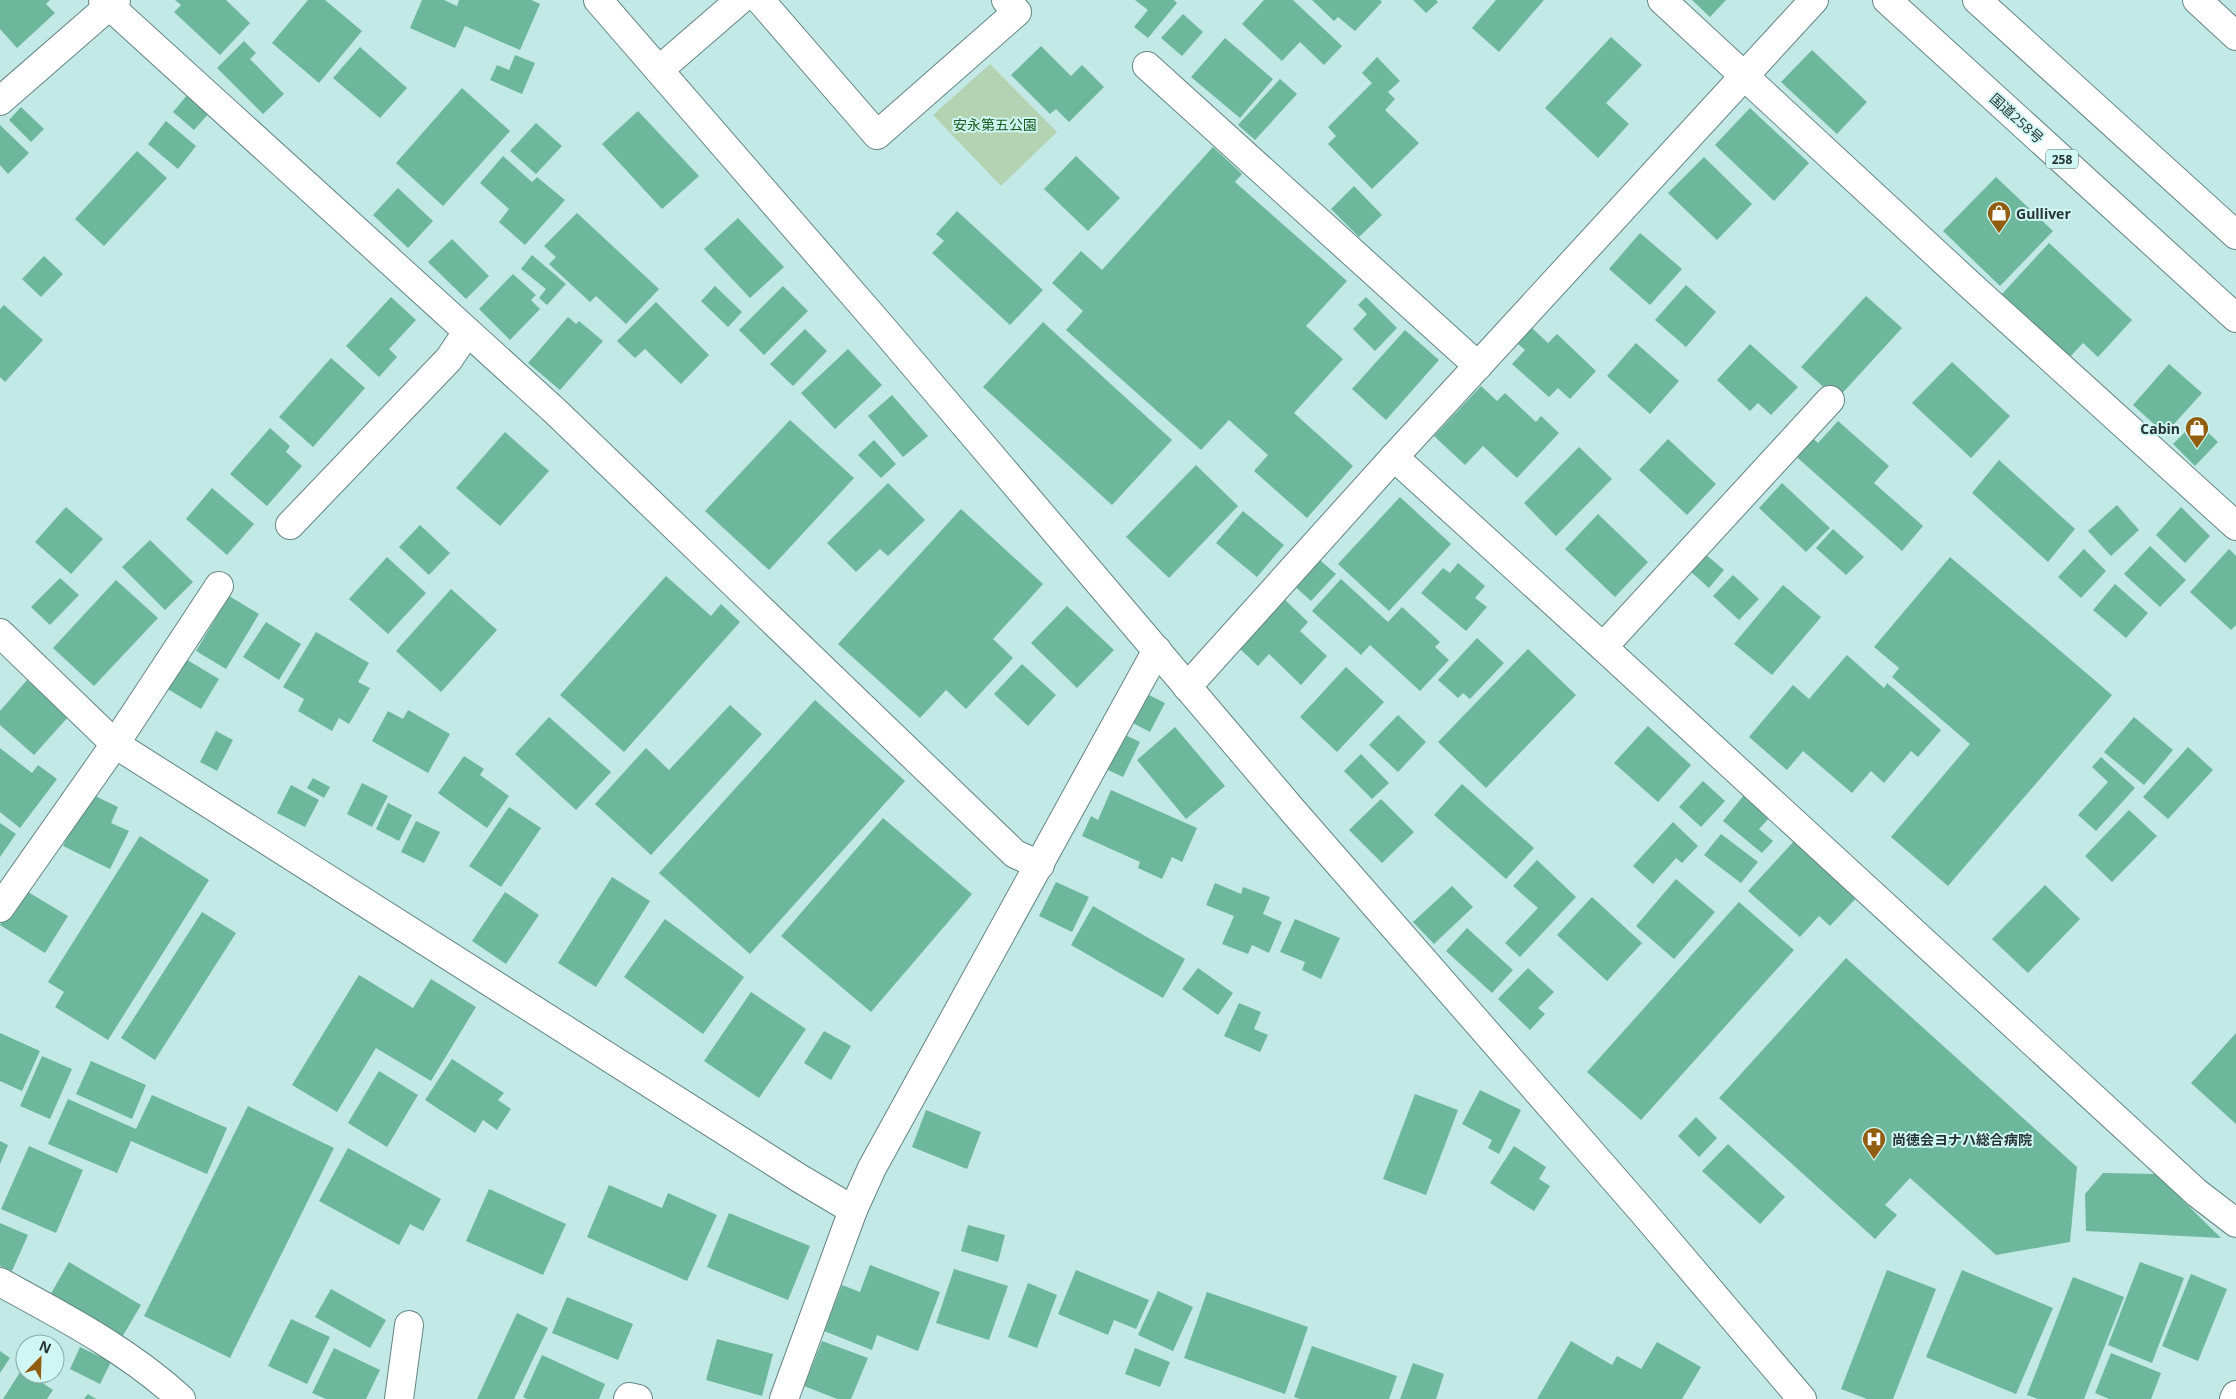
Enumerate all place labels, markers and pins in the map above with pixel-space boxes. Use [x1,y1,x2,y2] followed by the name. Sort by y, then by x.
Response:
[1986,200,2012,234] shop icon: Gulliver
[2016,204,2071,223] place label: Gulliver
[2184,415,2210,449] shop icon: Cabin
[2140,419,2180,438] place label: Cabin
[1861,1126,1887,1160] hospital icon: 尚徳会ヨナハ総合病院
[1892,1130,2032,1149] place label: 尚徳会ヨナハ総合病院

